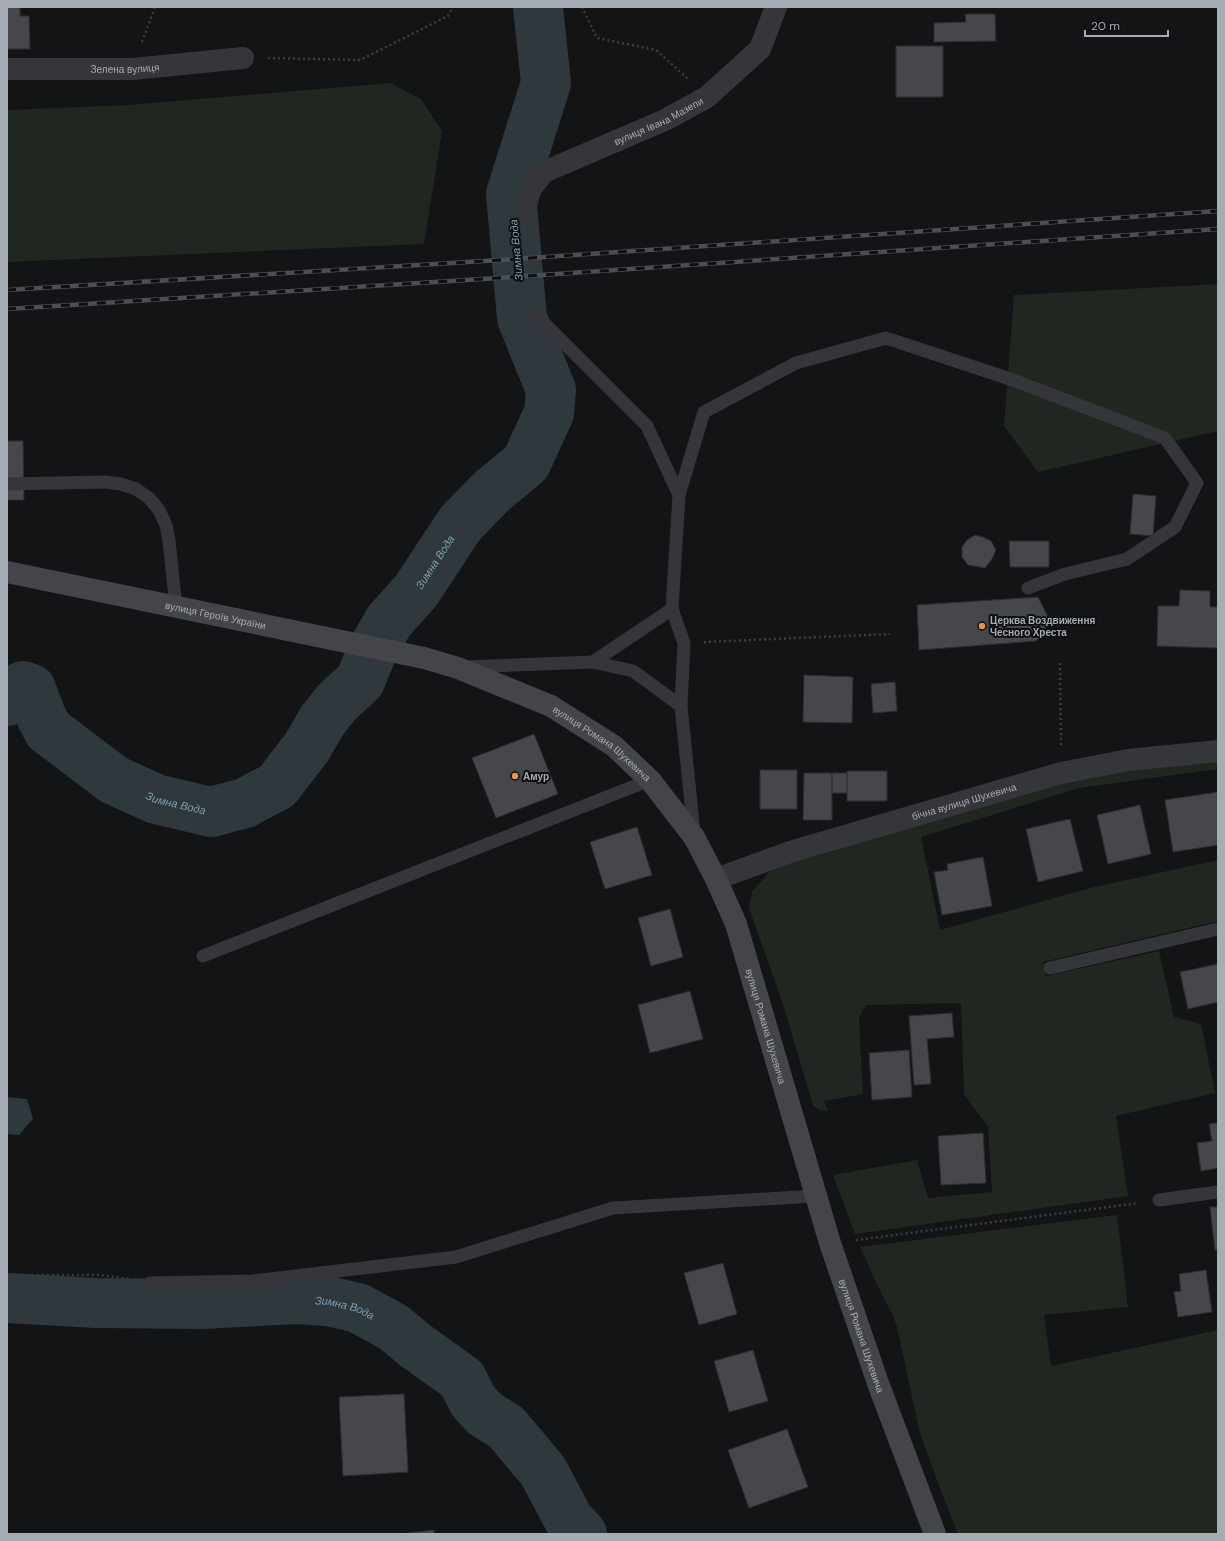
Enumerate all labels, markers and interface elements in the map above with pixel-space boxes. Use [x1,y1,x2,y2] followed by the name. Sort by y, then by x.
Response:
[1085,12,1168,38] scale bar
[1091,18,1120,34] text: 20 m
[91,60,160,76] street label: Зелена вулиця
[612,94,706,148] street label: вулиця Івана Мазепи
[506,219,526,281] water label: Зимна Вода
[412,533,458,592] water label: Зимна Вода
[164,599,267,632] street label: вулиця Героїв України
[990,614,1095,639] place label: Церква Воздвиження Чесного Хреста
[977,621,987,631] marker: Церква Воздвиження Чесного Хреста
[550,703,654,785] street label: вулиця Романа Шухевича
[523,770,549,783] place label: Амур
[510,771,520,781] marker: Амур
[910,780,1018,823] street label: бічна вулиця Шухевича
[144,788,207,818] water label: Зимна Вода
[743,967,789,1086] street label: вулиця Романа Шухевича
[836,1277,887,1395] street label: вулиця Романа Шухевича
[315,1293,377,1323] water label: Зимна Вода

